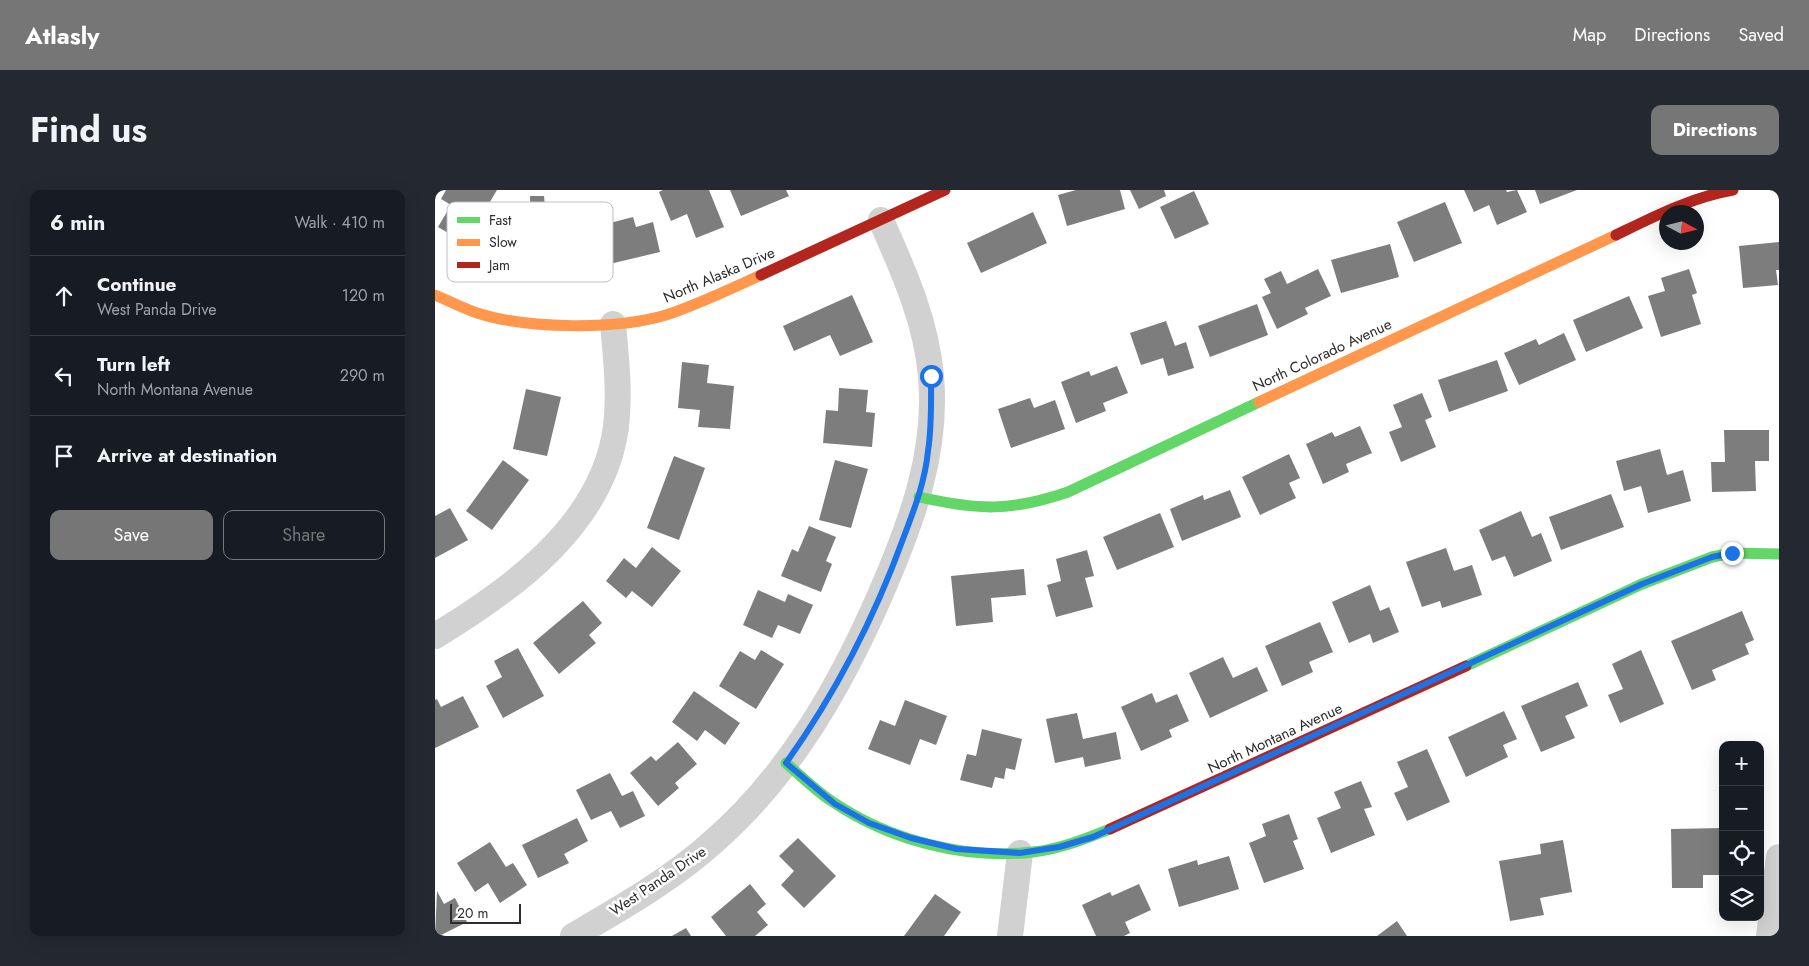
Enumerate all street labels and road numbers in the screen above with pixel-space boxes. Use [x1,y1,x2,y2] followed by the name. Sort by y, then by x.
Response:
[660,241,778,308] street label: North Alaska Drive
[1249,313,1395,397] street label: North Colorado Avenue
[1204,697,1346,779] street label: North Montana Avenue
[605,840,711,921] street label: West Panda Drive

